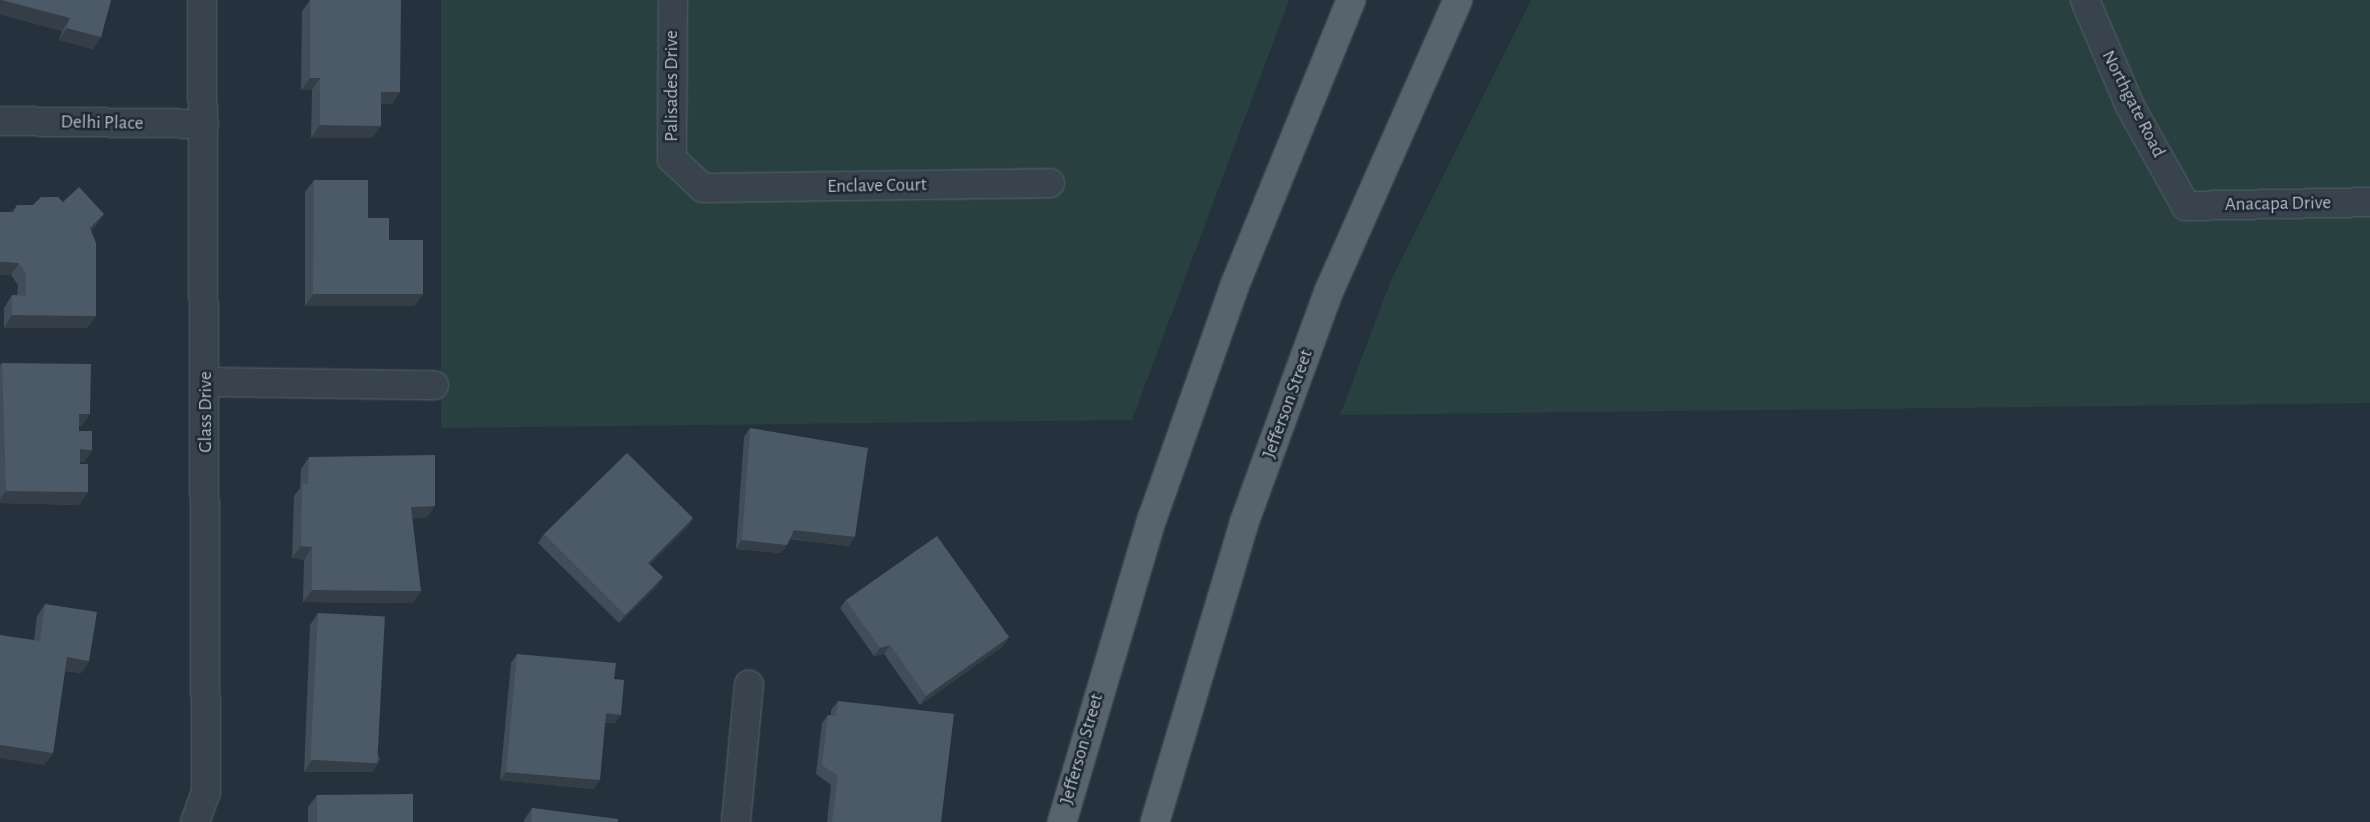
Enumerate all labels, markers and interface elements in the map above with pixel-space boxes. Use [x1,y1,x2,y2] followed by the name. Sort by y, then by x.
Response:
[661,30,683,142] street label: Palisades Drive
[2096,47,2170,161] street label: Northgate Road
[60,111,144,135] street label: Delhi Place
[827,174,927,198] street label: Enclave Court
[2225,192,2331,216] street label: Anacapa Drive
[1258,346,1318,462] street label: Jefferson Street
[195,371,217,453] street label: Glass Drive
[1055,691,1109,807] street label: Jefferson Street

